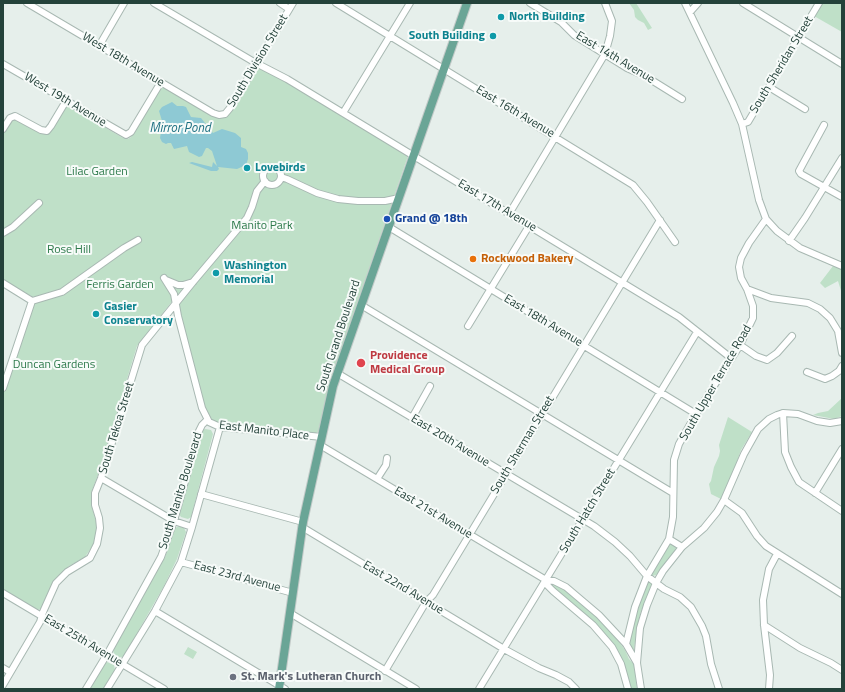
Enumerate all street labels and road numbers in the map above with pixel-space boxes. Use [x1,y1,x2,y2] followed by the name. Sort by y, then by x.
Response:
[225,12,291,110] street label: South Division Street
[747,14,817,116] street label: South Sheridan Street
[573,29,657,87] street label: East 14th Avenue
[79,30,167,90] street label: West 18th Avenue
[21,70,109,130] street label: West 19th Avenue
[473,83,557,141] street label: East 16th Avenue
[455,177,539,235] street label: East 17th Avenue
[314,278,364,394] street label: South Grand Boulevard
[501,292,585,350] street label: East 18th Avenue
[677,323,755,443] street label: South Upper Terrace Road
[96,380,138,476] street label: South Tekoa Street
[488,393,558,497] street label: South Sherman Street
[408,412,492,470] street label: East 20th Avenue
[218,418,310,444] street label: East Manito Place
[156,431,206,551] street label: South Manito Boulevard
[557,466,619,556] street label: South Hatch Street
[391,484,475,542] street label: East 21st Avenue
[360,558,446,618] street label: East 22nd Avenue
[192,559,282,595] street label: East 23rd Avenue
[41,612,125,670] street label: East 25th Avenue

